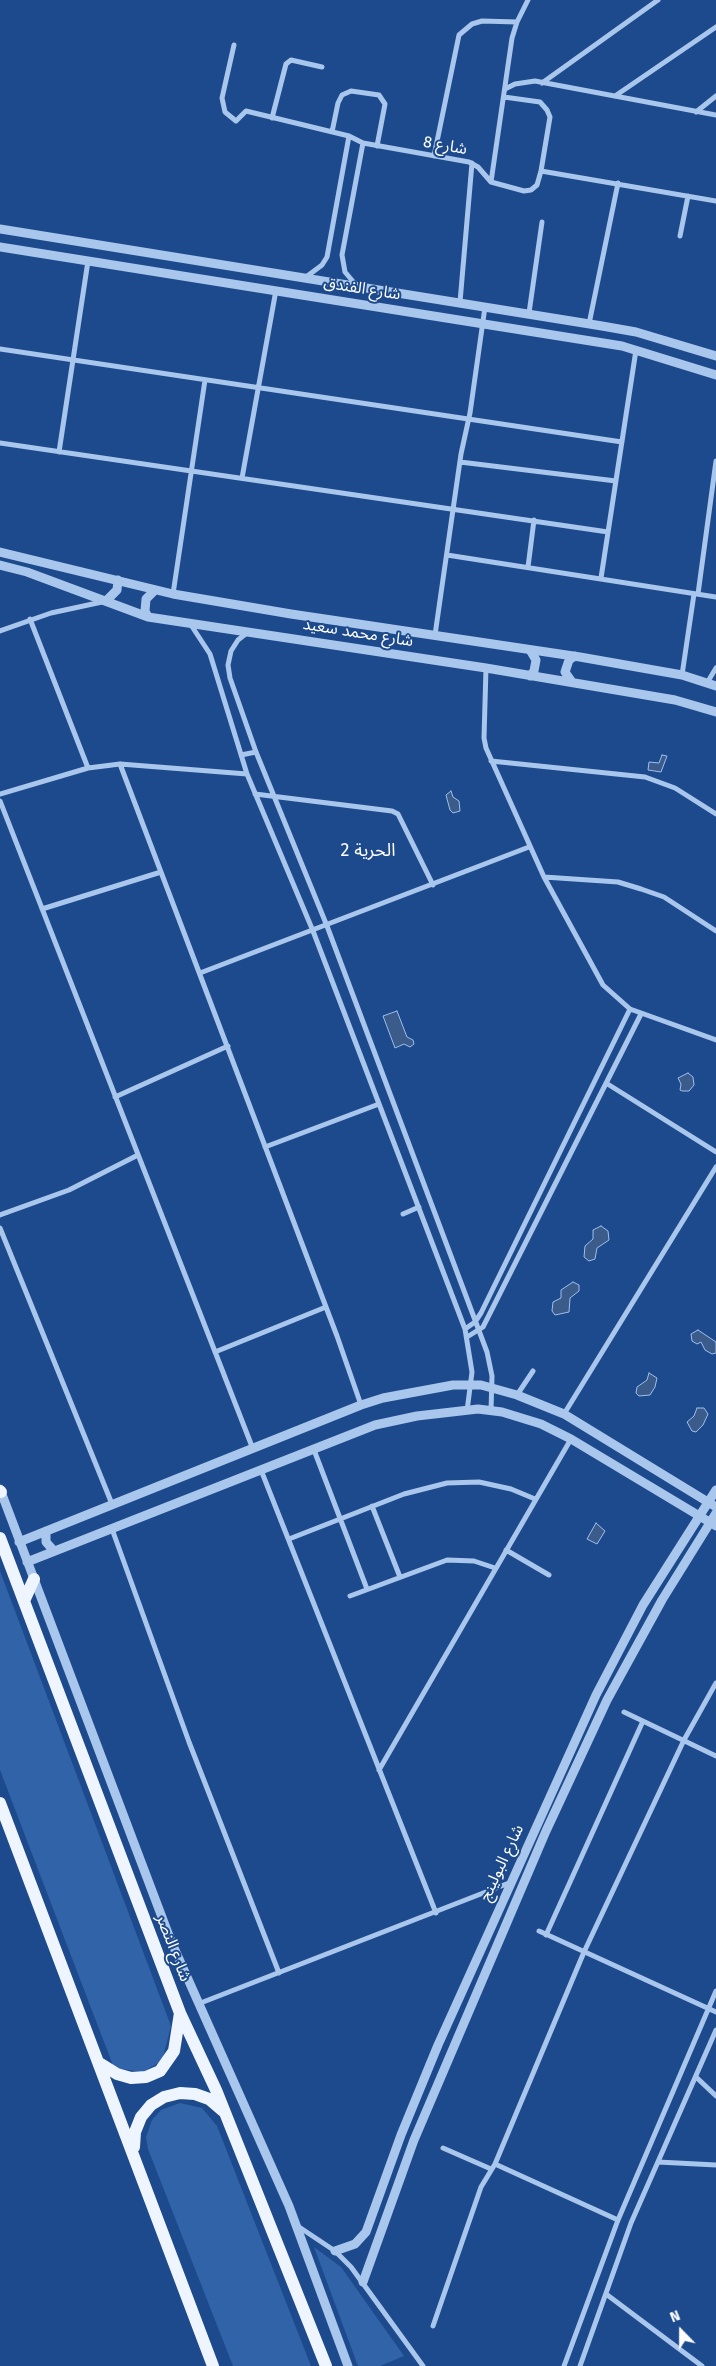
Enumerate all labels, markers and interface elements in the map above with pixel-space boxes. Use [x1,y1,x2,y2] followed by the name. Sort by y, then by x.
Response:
[422,133,468,159] street label: شارع 8
[322,273,402,305] street label: شارع الفندق
[301,615,415,651] street label: شارع محمد سعيد
[341,840,395,862] district label: الحرية 2
[476,1822,528,1904] street label: شارع البولينج
[151,1912,195,1984] street label: شارع النصر
[656,2306,706,2356] north arrow
[668,2307,683,2326] text: N

